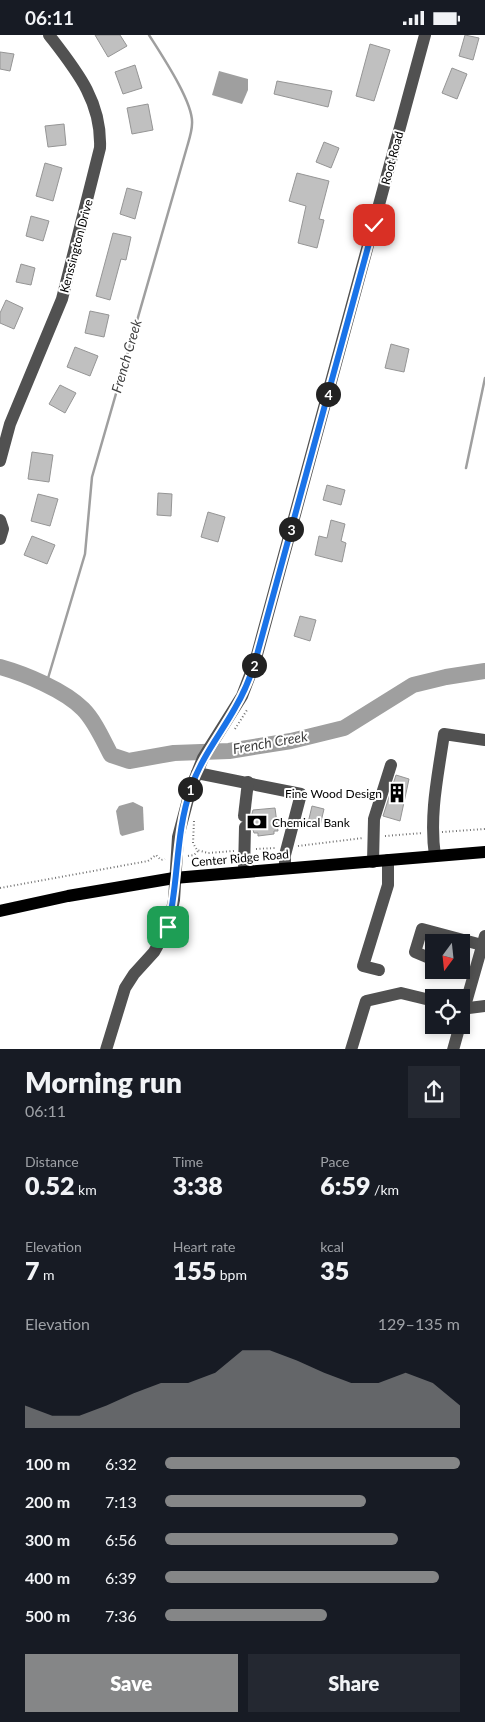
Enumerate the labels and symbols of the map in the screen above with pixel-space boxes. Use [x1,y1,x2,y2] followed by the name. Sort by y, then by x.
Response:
[378,130,406,186] street label: Root Road
[56,198,96,294] street label: Kenssington Drive
[353,204,395,246] pin
[107,317,145,395] water label: French Creek
[316,381,340,407] pin: 4
[278,517,304,541] pin: 3
[242,653,266,677] pin: 2
[231,727,309,757] water label: French Creek
[178,777,202,801] pin: 1
[386,782,408,804] building icon: Fine Wood Design
[285,786,382,801] place label: Fine Wood Design
[246,811,268,833] bank icon: Chemical Bank
[272,815,351,830] place label: Chemical Bank
[191,846,289,870] street label: Center Ridge Road
[147,906,189,948] pin
[425,934,470,979] north arrow

